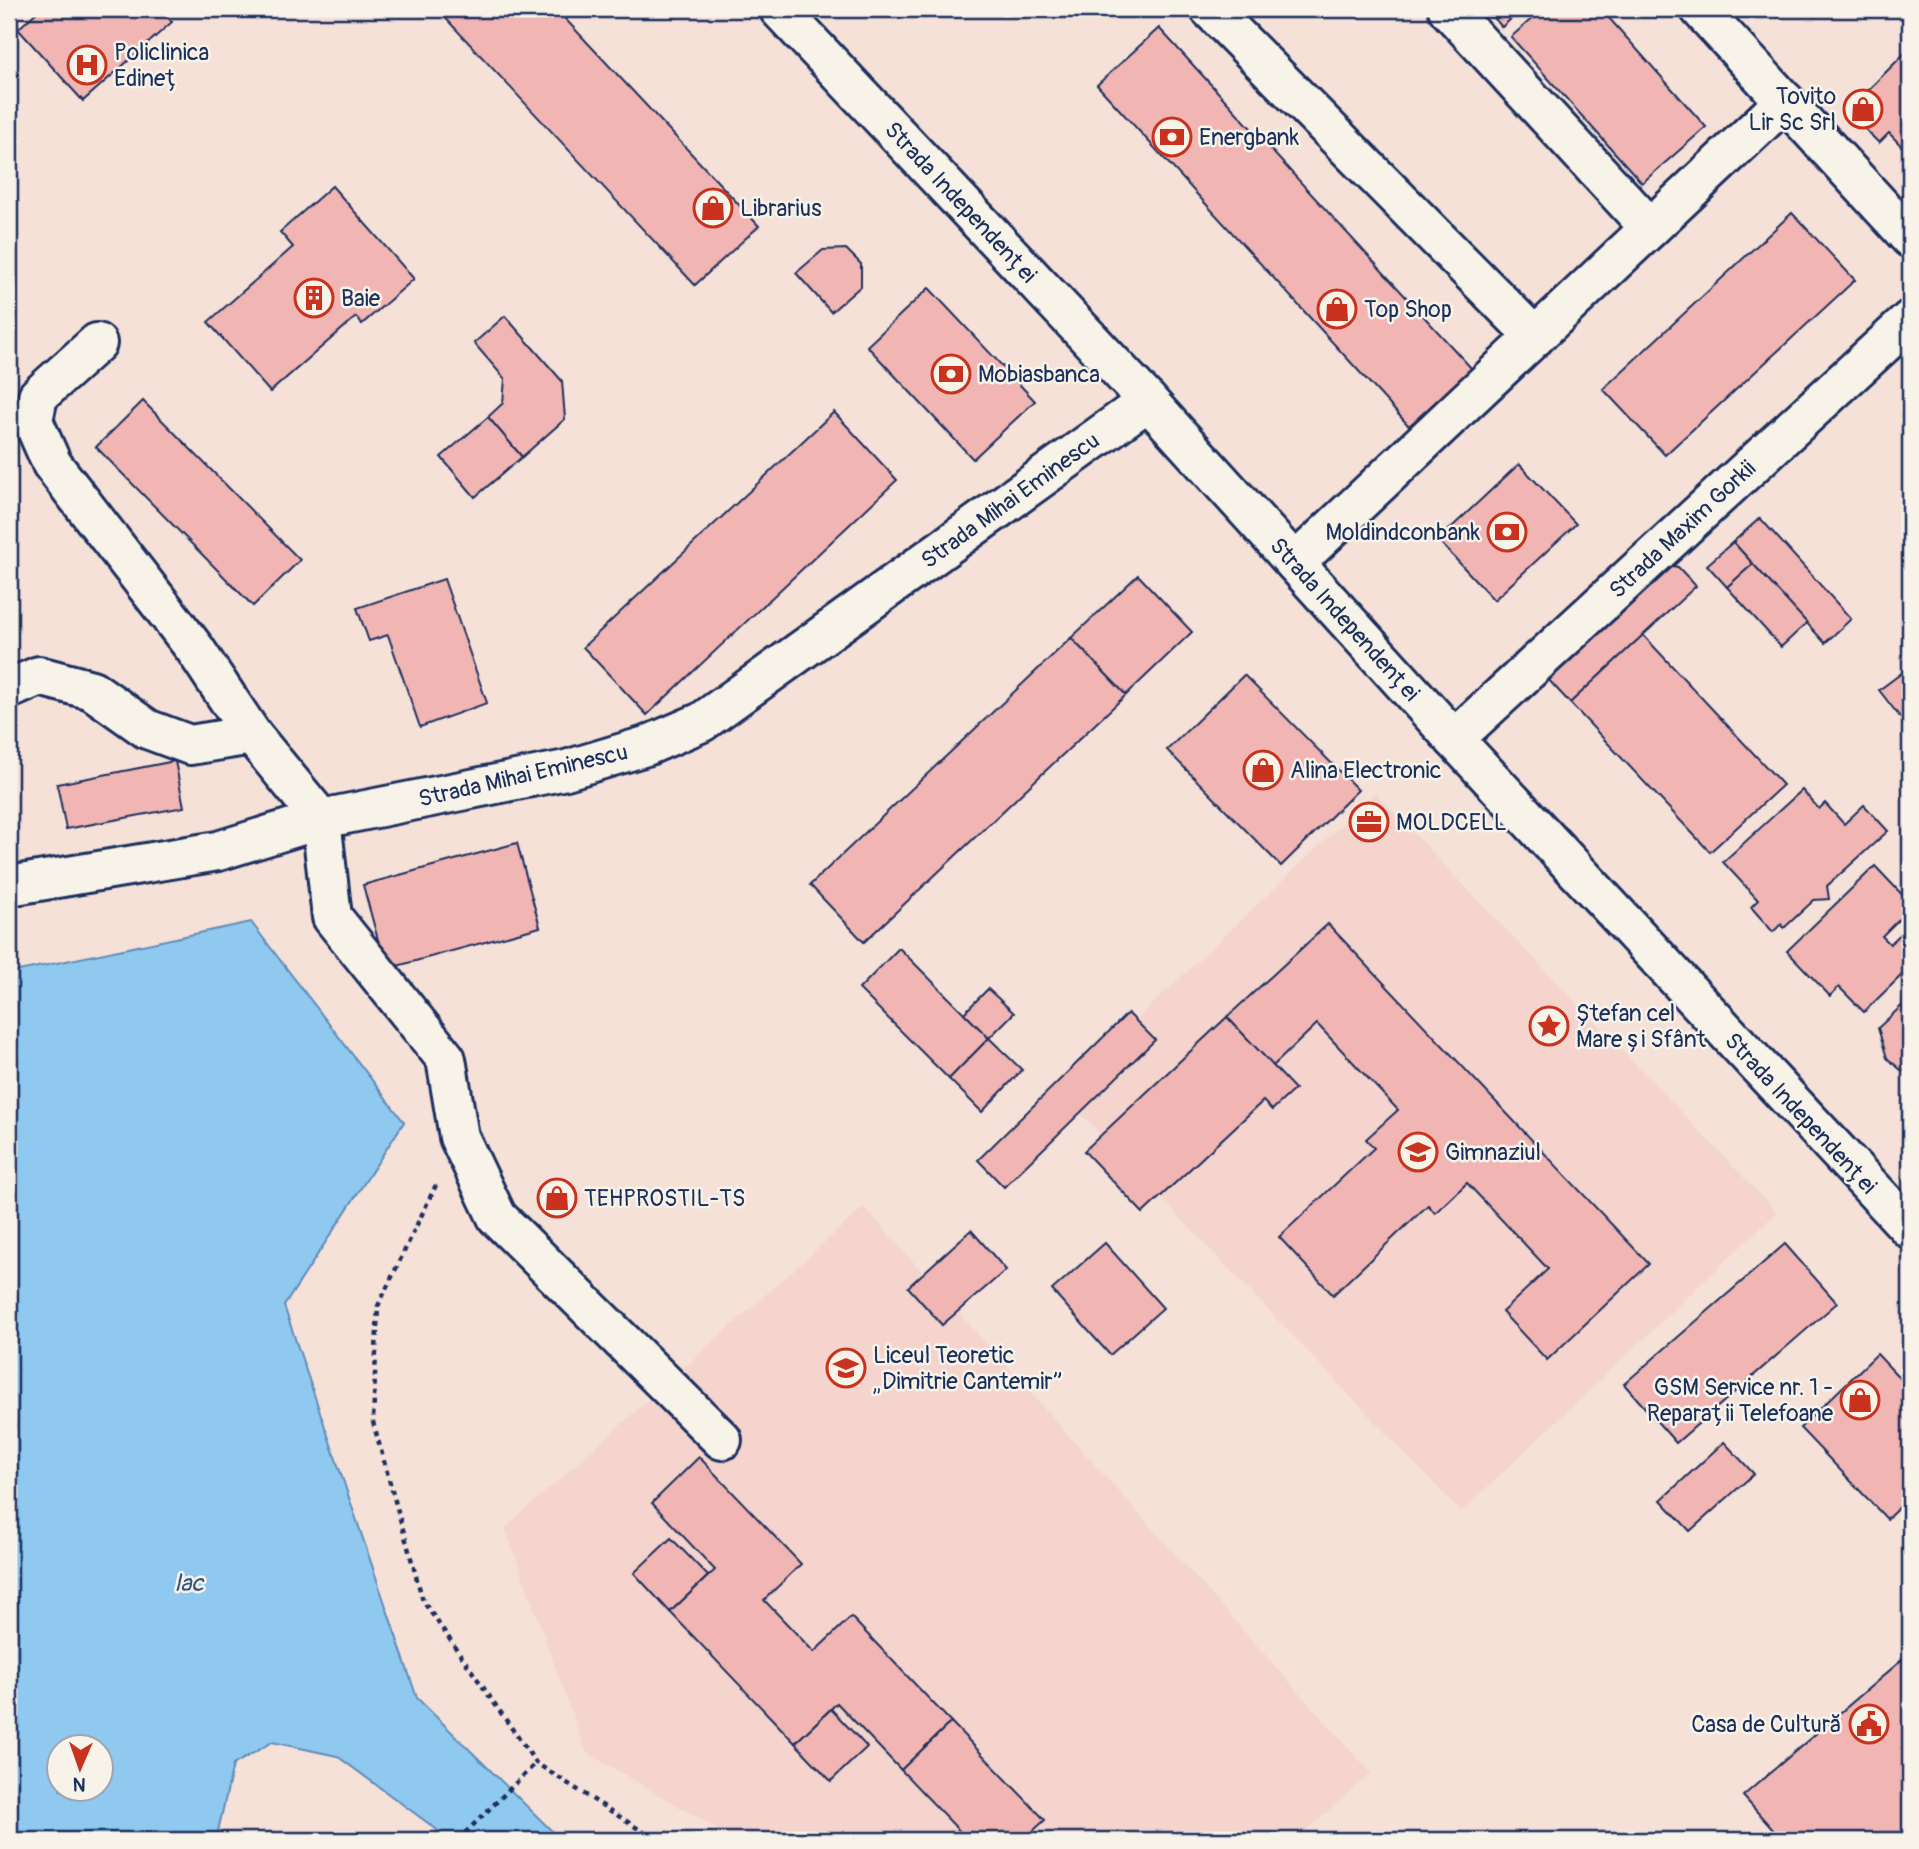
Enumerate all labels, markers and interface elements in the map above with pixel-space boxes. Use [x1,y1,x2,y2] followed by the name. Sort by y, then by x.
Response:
[114,38,209,93] place label: Policlinica Edineț
[66,44,108,86] hospital icon: Policlinica Edineț
[1749,82,1836,137] place label: Tovito Lir Sc Srl
[1842,88,1884,130] shop icon: Tovito Lir Sc Srl
[878,116,1043,289] street label: Strada Independenței
[1151,116,1193,158] bank icon: Energbank
[1199,123,1299,152] place label: Energbank
[692,187,734,229] shop icon: Librarius
[740,194,821,223] place label: Librarius
[293,277,335,319] building icon: Baie
[341,284,381,313] place label: Baie
[1316,288,1358,330] shop icon: Top Shop
[1364,295,1452,324] place label: Top Shop
[930,353,972,395] bank icon: Mobiasbanca
[978,360,1100,389] place label: Mobiasbanca
[915,426,1105,575] street label: Strada Mihai Eminescu
[1603,454,1762,605] street label: Strada Maxim Gorkii
[1486,511,1528,553] bank icon: Moldindconbank
[1325,518,1480,547] place label: Moldindconbank
[1264,531,1426,707] street label: Strada Independenței
[416,737,631,814] street label: Strada Mihai Eminescu
[1242,749,1284,791] shop icon: Alina Electronic
[1290,756,1441,785] place label: Alina Electronic
[1348,801,1390,843] office icon: MOLDCELL
[1396,808,1507,837] place label: MOLDCELL
[1576,999,1706,1054] place label: Ștefan cel Mare și Sfânt
[1528,1005,1570,1047] place icon: Ștefan cel Mare și Sfânt
[1718,1027,1883,1200] street label: Strada Independenței
[1397,1131,1439,1173] school or university icon: Gimnaziul
[1445,1138,1541,1167] place label: Gimnaziul
[536,1177,578,1219] shop icon: TEHPROSTIL-TS
[584,1184,746,1213] place label: TEHPROSTIL-TS
[873,1341,1062,1396] place label: Liceul Teoretic „Dimitrie Cantemir”
[825,1347,867,1389] school or university icon: Liceul Teoretic „Dimitrie Cantemir”
[1647,1373,1834,1428] place label: GSM Service nr. 1 - Reparații Telefoane
[1839,1379,1881,1421] shop icon: GSM Service nr. 1 - Reparații Telefoane
[174,1569,205,1598] water label: lac
[1848,1703,1890,1745] public building icon: Casa de Cultură
[1691,1710,1842,1739] place label: Casa de Cultură
[46,1734,116,1804] north arrow
[72,1772,86,1796] text: N

